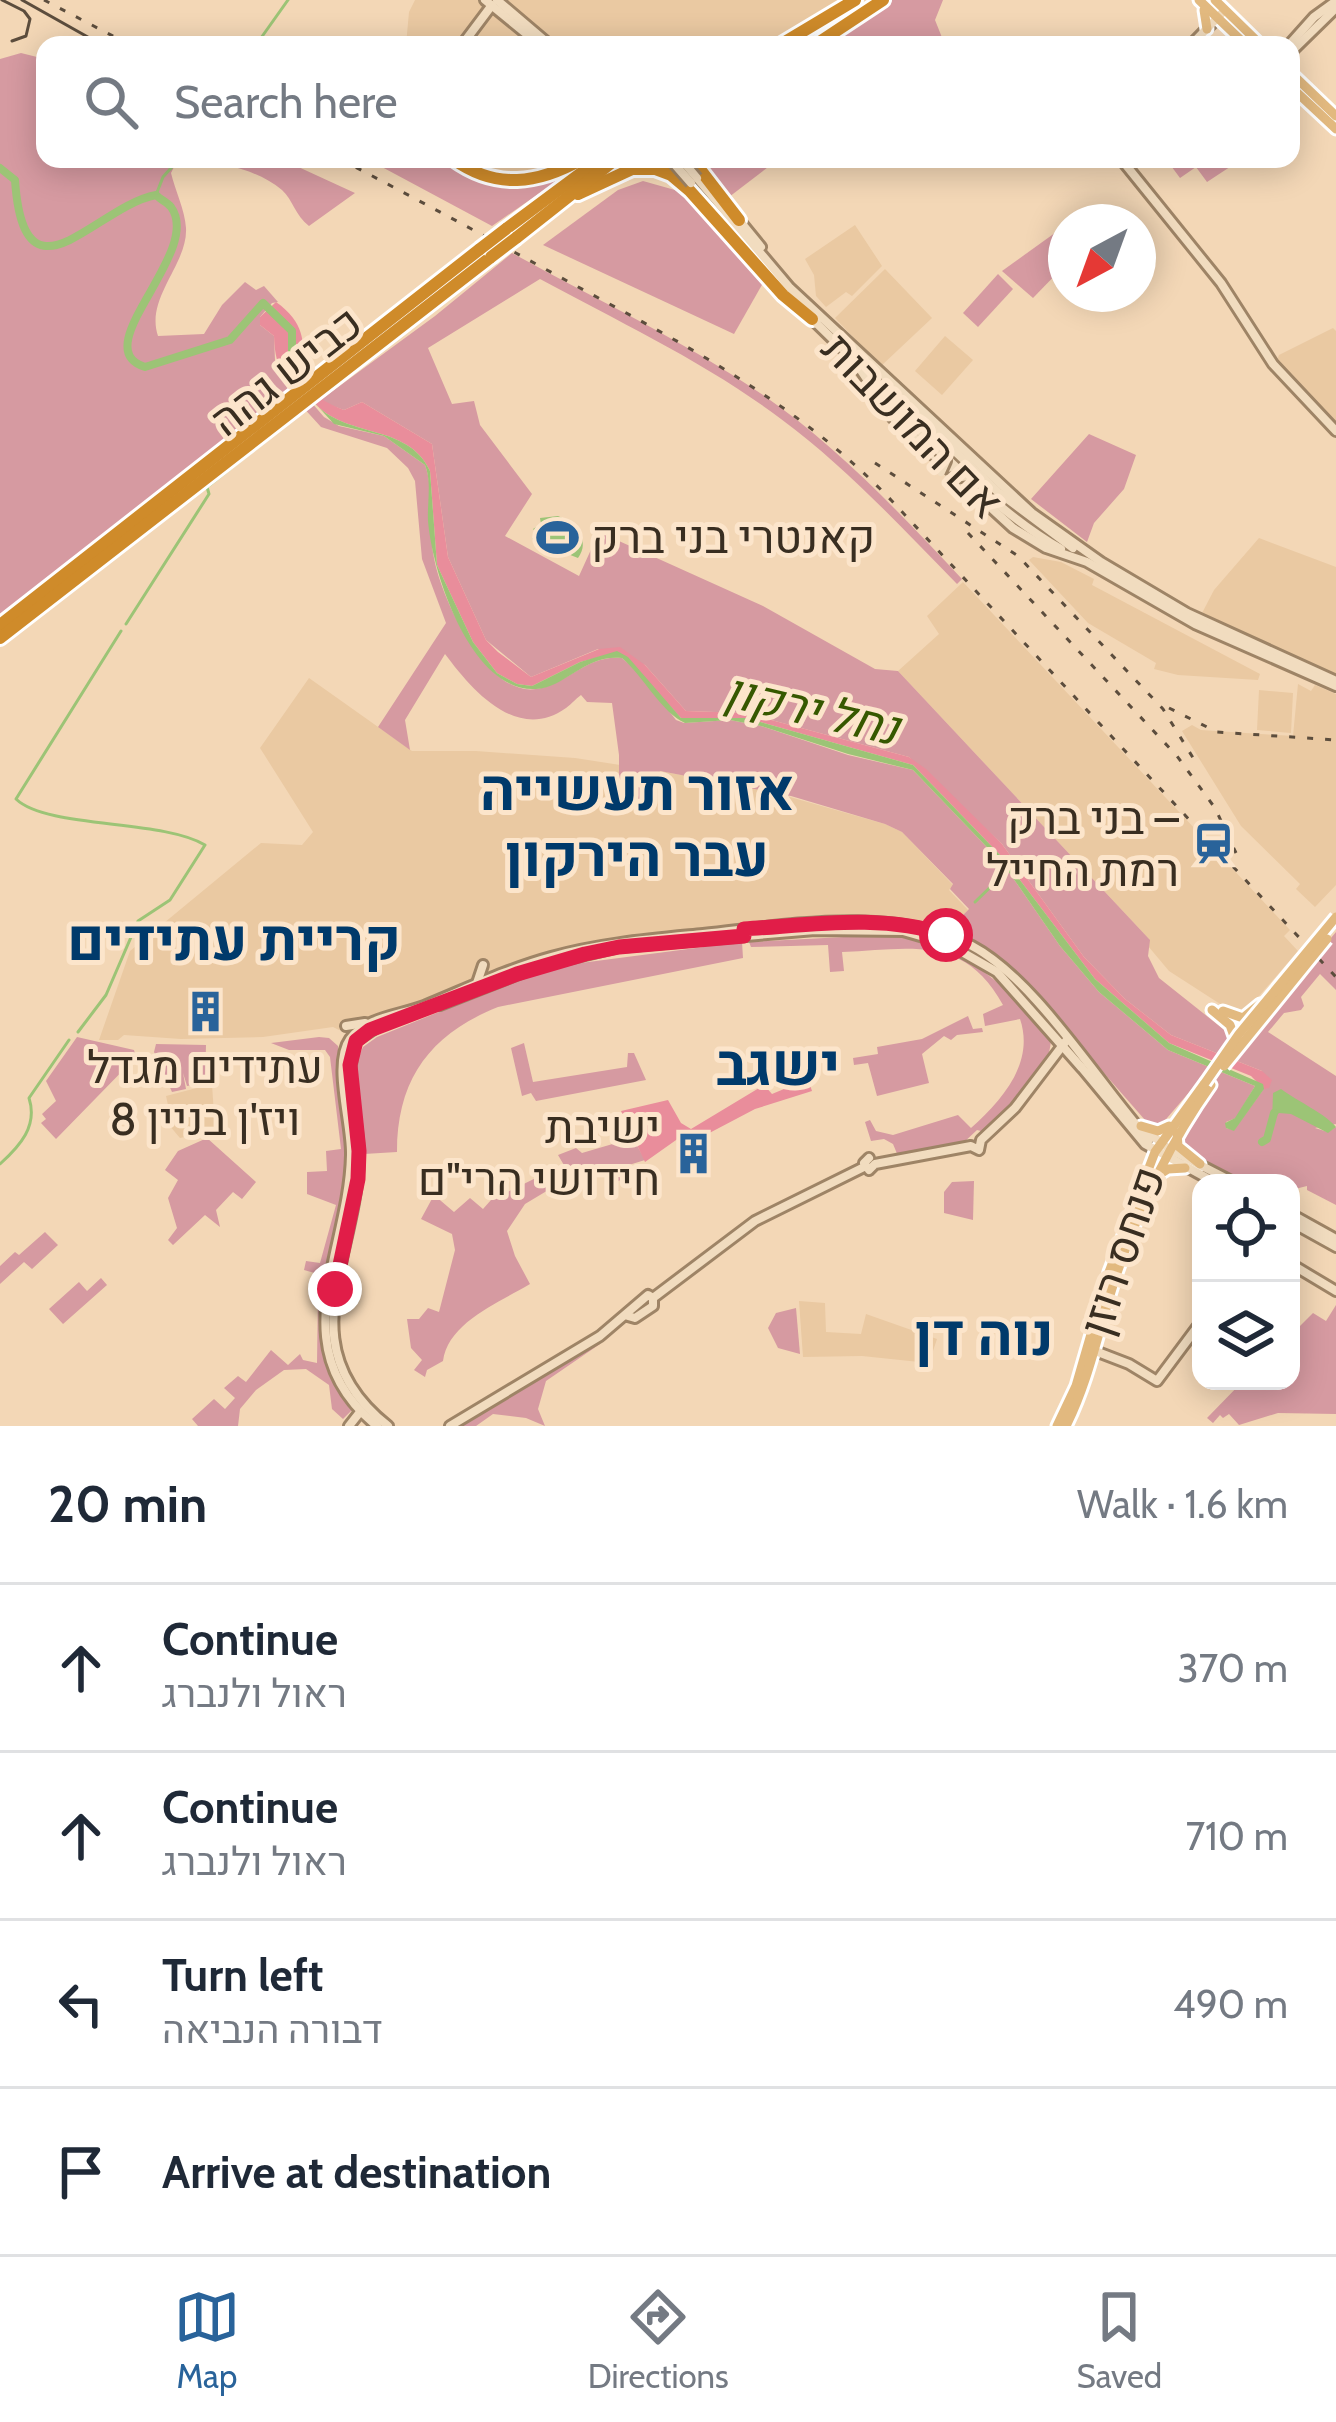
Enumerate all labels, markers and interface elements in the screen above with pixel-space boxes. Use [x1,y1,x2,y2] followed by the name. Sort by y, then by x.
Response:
[36,36,1300,168] search box
[78,69,144,135] icon: search
[174,75,398,129] text: Search here
[1048,204,1156,312] north arrow
[199,295,373,447] street label: כביש גהה
[811,321,1015,529] street label: אם המושבות
[591,510,875,564] place label: קאנטרי בני ברק
[534,514,580,560] sports icon: קאנטרי בני ברק
[719,661,908,758] water label: נחל ירקון
[480,755,794,890] district label: אזור תעשייה עבר הירקון
[986,791,1180,897] place label: בני ברק – רמת החייל
[1190,821,1236,867] station icon: בני ברק – רמת החייל
[67,905,401,974] district label: קריית עתידים
[919,908,973,962] route start
[182,988,228,1034] building icon: עתידים מגדל ויז'ן בניין 8
[716,1030,840,1099] district label: ישגב
[87,1040,323,1146] place label: עתידים מגדל ויז'ן בניין 8
[418,1100,660,1206] place label: ישיבת חידושי הרי"ם
[671,1130,717,1176] building icon: ישיבת חידושי הרי"ם
[1068,1160,1176,1342] street label: פנחס רוזן
[1192,1174,1300,1390] map controls
[1192,1174,1300,1282] button: locate
[308,1262,362,1316] route end
[1192,1282,1300,1390] button: layers
[914,1300,1054,1369] district label: נוה דן
[48,1473,207,1535] text: 20 min
[1077,1480,1288,1528] text: Walk · 1.6 km
[162,1612,338,1666] text: Continue
[48,1635,114,1701] icon: ahead
[1177,1644,1288,1692] text: 370 m
[162,1669,347,1717] text: ראול ולנברג
[162,1780,338,1834] text: Continue
[48,1803,114,1869] icon: ahead
[1185,1812,1288,1860] text: 710 m
[162,1837,347,1885] text: ראול ולנברג
[162,1948,324,2002] text: Turn left
[48,1971,114,2037] icon: left
[1173,1980,1288,2028] text: 490 m
[162,2005,383,2053] text: דבורה הנביאה
[48,2139,114,2205] icon: arrive
[162,2145,551,2199] text: Arrive at destination
[174,2284,240,2396] tab: Map
[588,2284,729,2396] tab: Directions
[1076,2284,1162,2396] tab: Saved

